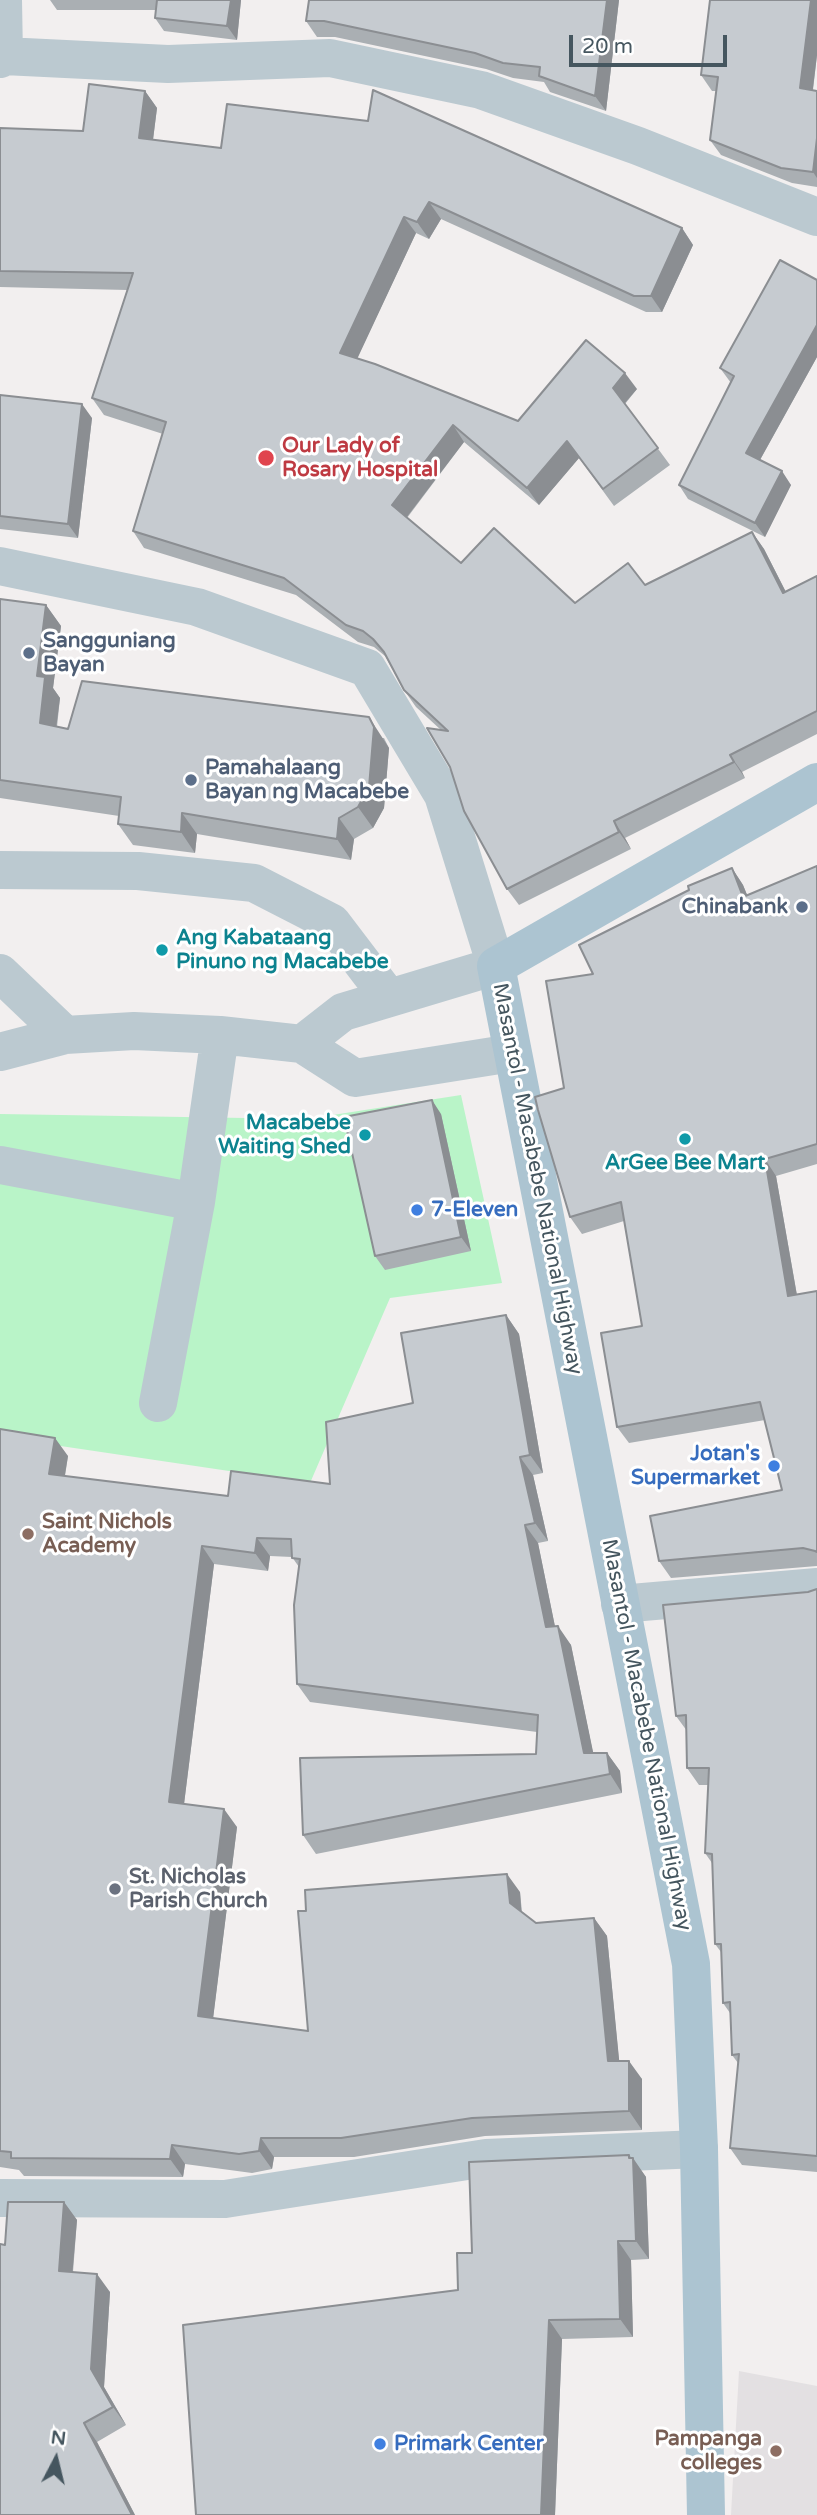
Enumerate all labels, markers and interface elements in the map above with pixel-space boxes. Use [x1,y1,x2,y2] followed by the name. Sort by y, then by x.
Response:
[572,21,730,65] scale bar
[582,34,633,59] text: 20 m
[282,433,438,483] place label: Our Lady of Rosary Hospital
[256,448,276,468] marker: Our Lady of Rosary Hospital
[43,628,176,678] place label: Sangguniang Bayan
[21,645,37,661] marker: Sangguniang Bayan
[205,755,409,805] place label: Pamahalaang Bayan ng Macabebe
[183,772,199,788] marker: Pamahalaang Bayan ng Macabebe
[682,894,788,920] place label: Chinabank
[794,899,810,915] marker: Chinabank
[176,925,389,975] place label: Ang Kabataang Pinuno ng Macabebe
[154,942,170,958] marker: Ang Kabataang Pinuno ng Macabebe
[487,981,587,1377] street label: Masantol - Macabebe National Highway
[218,1110,351,1160] place label: Macabebe Waiting Shed
[357,1127,373,1143] marker: Macabebe Waiting Shed
[677,1131,693,1147] marker: ArGee Bee Mart
[605,1150,765,1176] place label: ArGee Bee Mart
[431,1197,518,1223] place label: 7-Eleven
[409,1202,425,1218] marker: 7-Eleven
[631,1441,760,1491] place label: Jotan's Supermarket
[766,1458,782,1474] marker: Jotan's Supermarket
[42,1509,172,1559] place label: Saint Nichols Academy
[20,1526,36,1542] marker: Saint Nichols Academy
[596,1537,696,1933] street label: Masantol - Macabebe National Highway
[129,1864,268,1914] place label: St. Nicholas Parish Church
[107,1881,123,1897] marker: St. Nicholas Parish Church
[21,2424,91,2494] north arrow
[50,2426,67,2450] text: N
[654,2426,762,2476] place label: Pampanga colleges
[394,2431,544,2457] place label: Primark Center
[372,2436,388,2452] marker: Primark Center
[768,2443,784,2459] marker: Pampanga colleges

